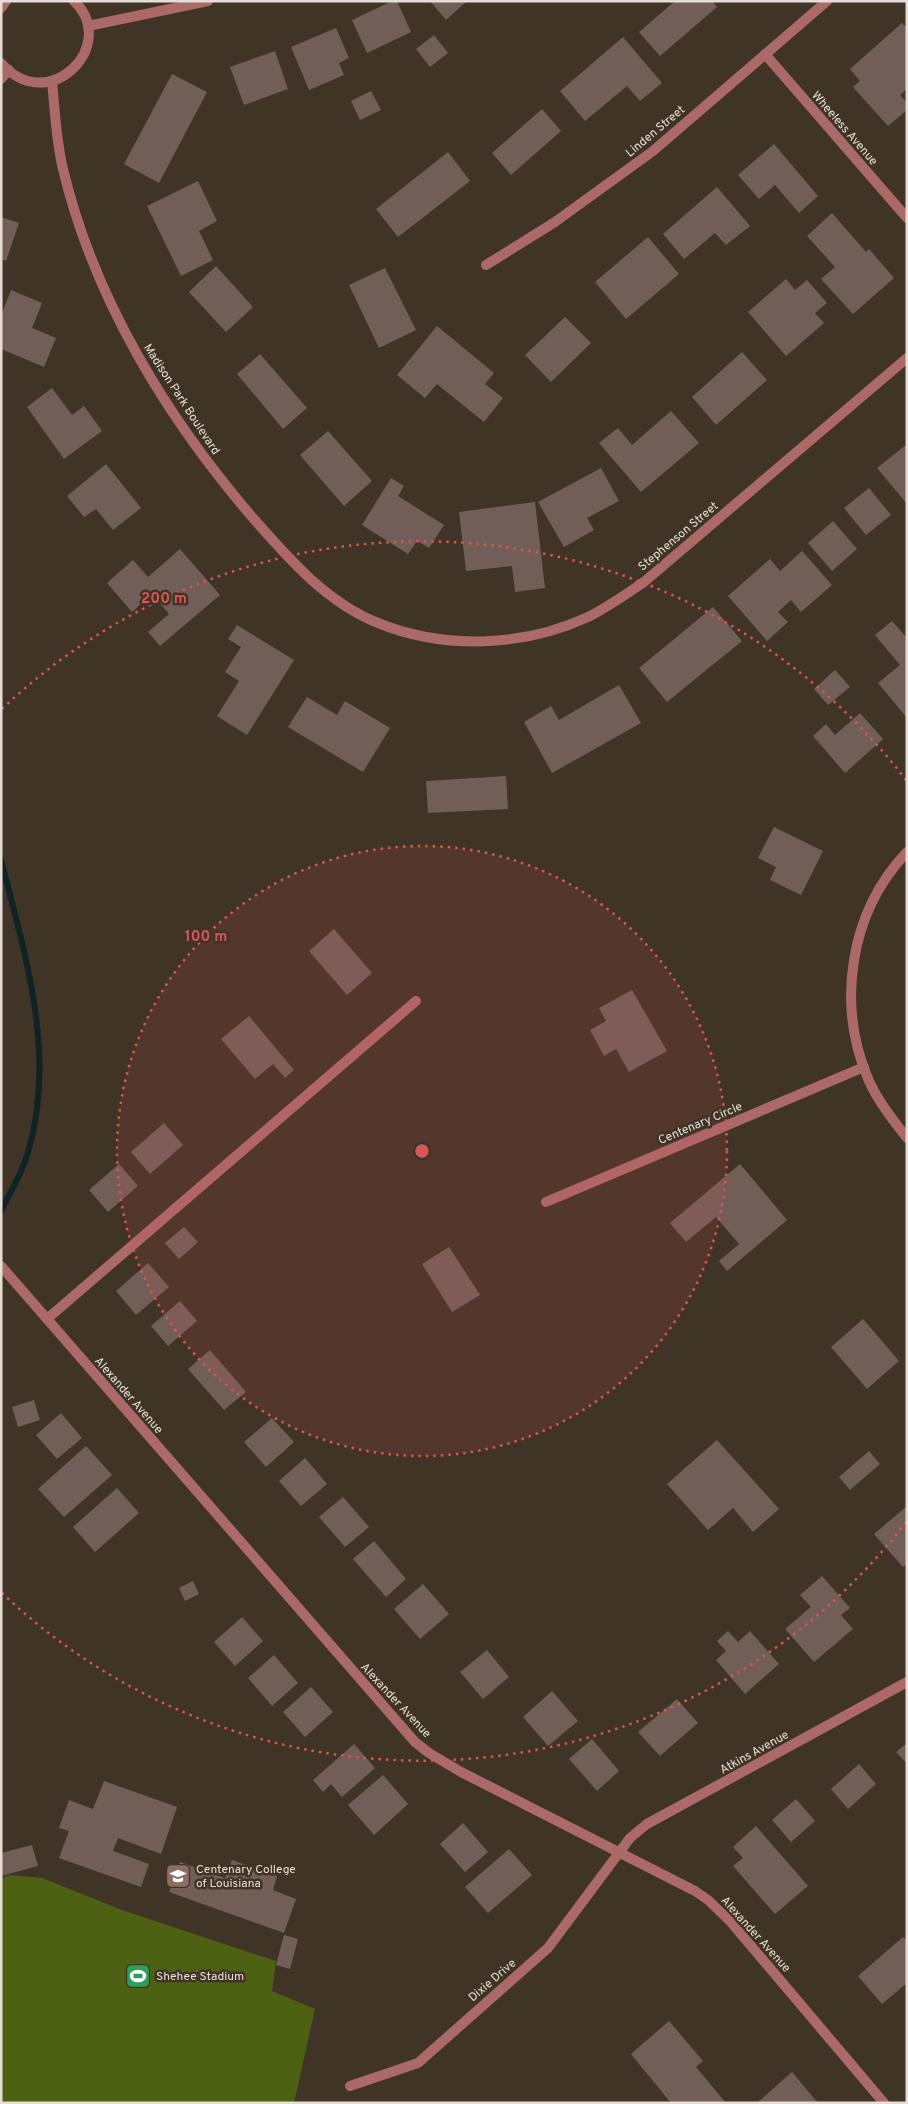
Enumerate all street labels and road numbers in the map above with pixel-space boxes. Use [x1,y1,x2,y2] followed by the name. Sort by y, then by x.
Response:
[808,88,881,169] street label: Wheeless Avenue
[623,102,689,161] street label: Linden Street
[139,341,223,458] street label: Madison Park Boulevard
[635,499,722,575] street label: Stephenson Street
[656,1099,745,1149] street label: Centenary Circle
[90,1354,166,1438] street label: Alexander Avenue
[356,1660,434,1742] street label: Alexander Avenue
[717,1727,792,1778] street label: Atkins Avenue
[717,1893,794,1976] street label: Alexander Avenue
[465,1956,520,2006] street label: Dixie Drive

